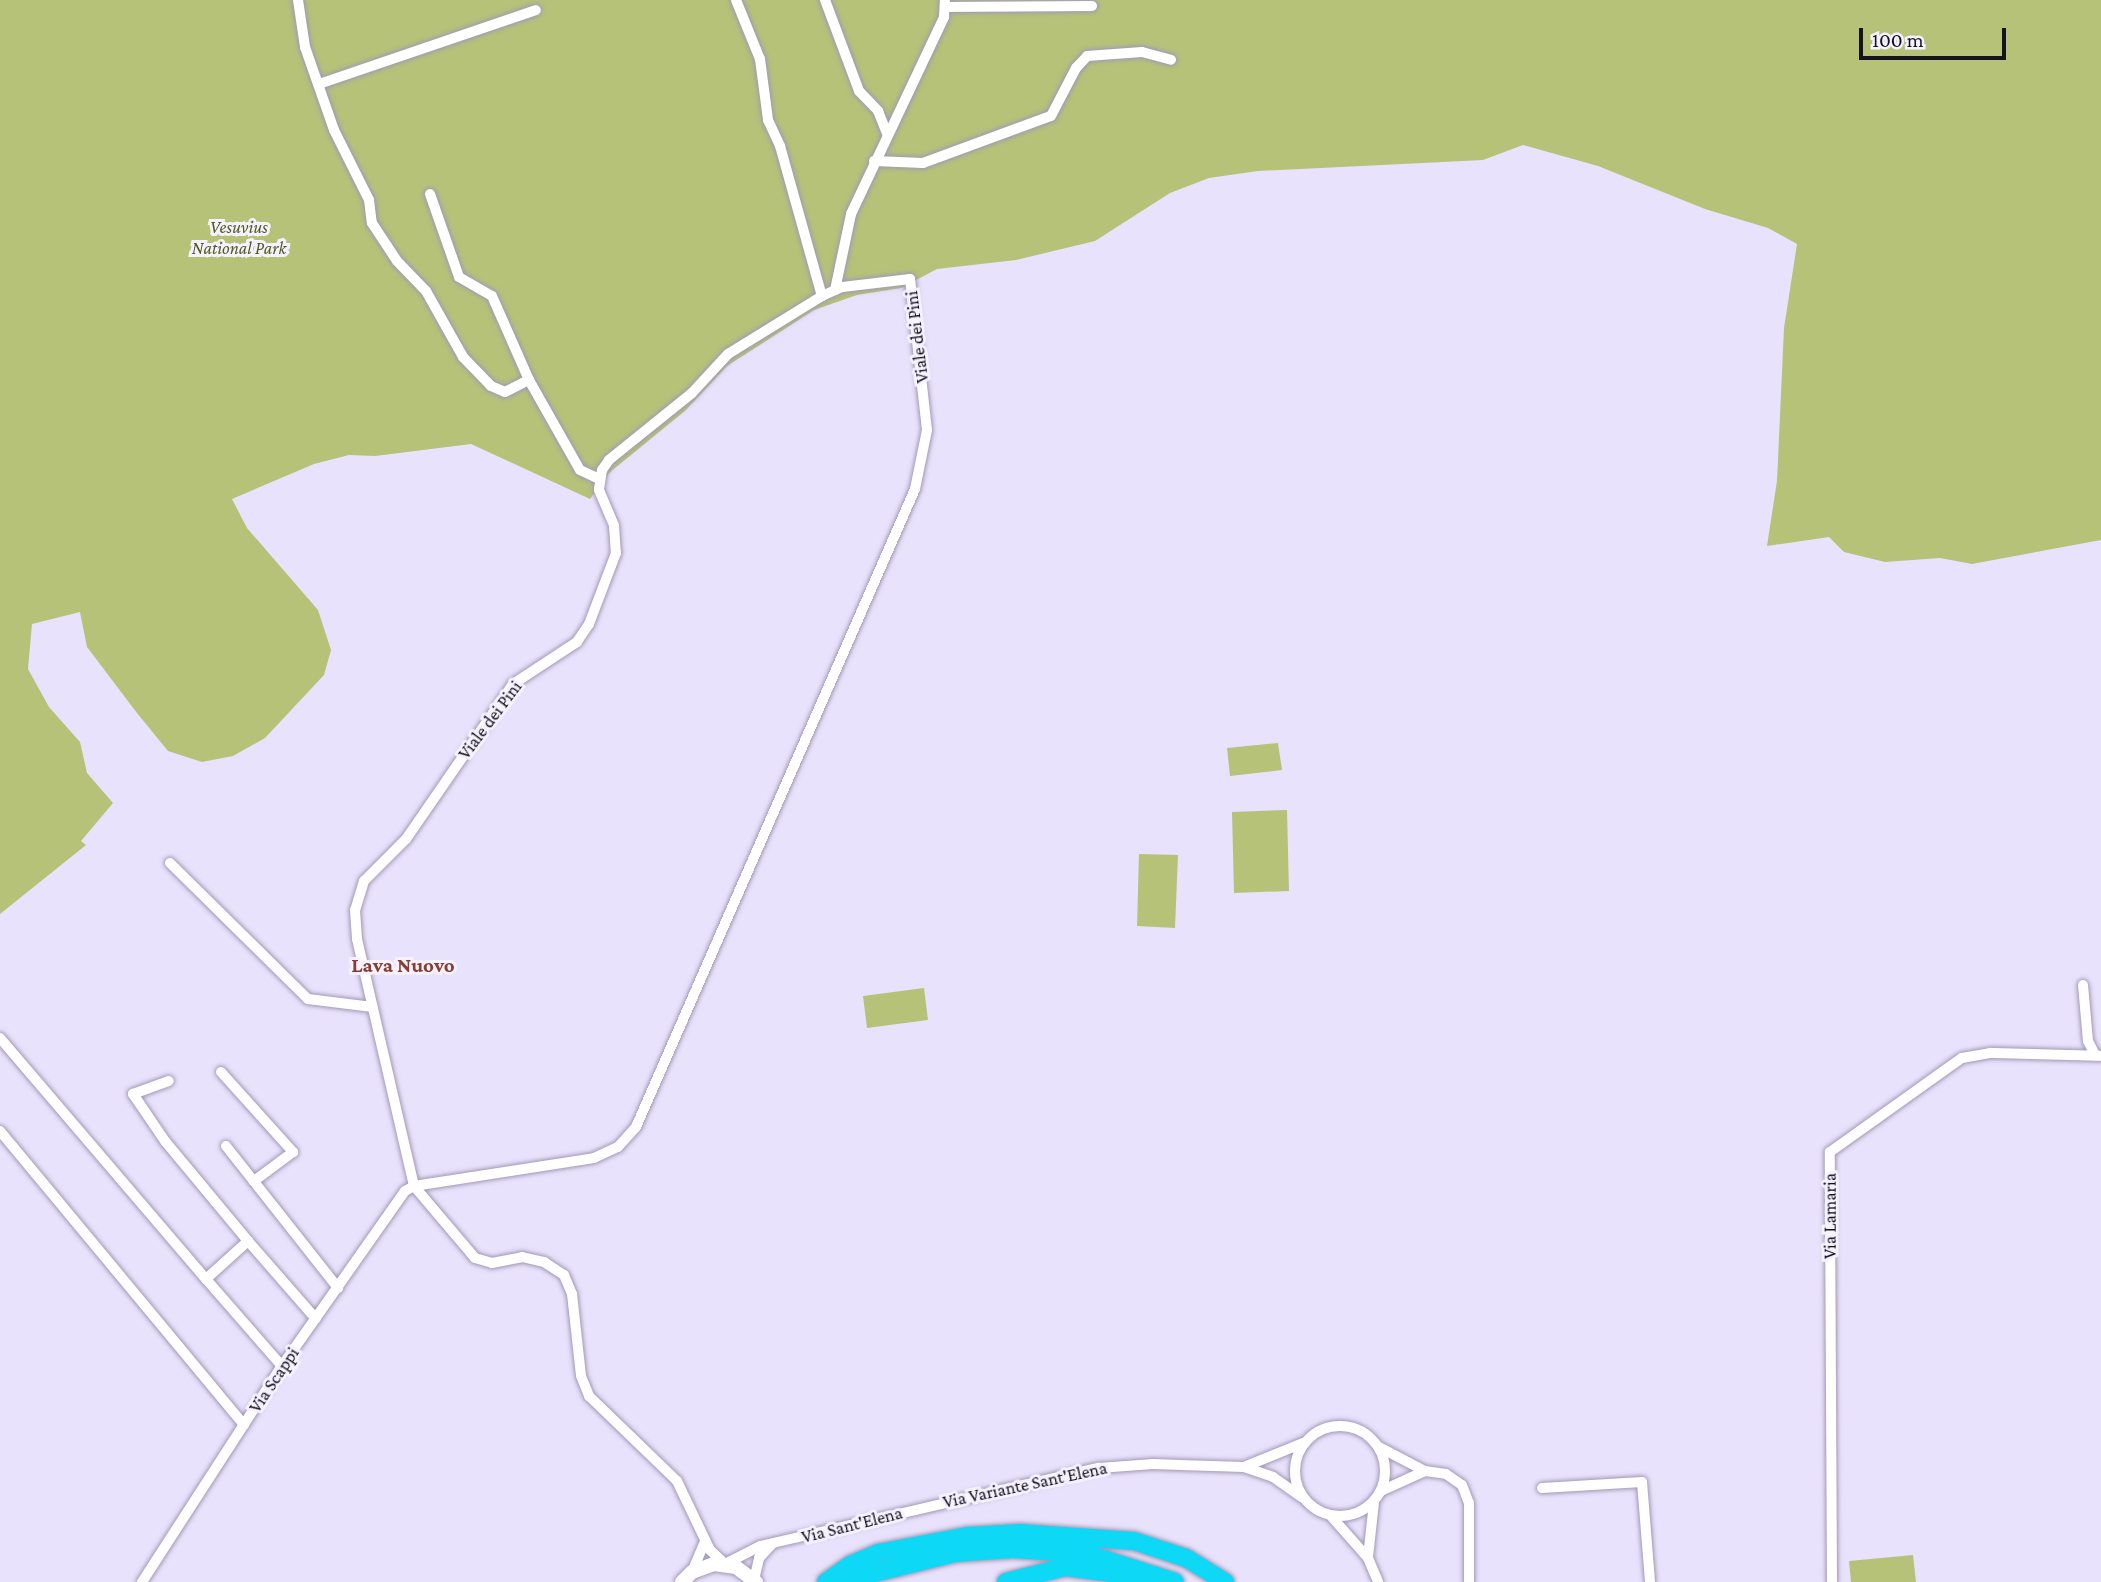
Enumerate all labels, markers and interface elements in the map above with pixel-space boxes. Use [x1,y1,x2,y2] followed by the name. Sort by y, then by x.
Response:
[1863,14,2010,58] scale bar
[1872,28,1924,52] text: 100 m
[192,217,286,260] park label: Vesuvius National Park
[901,290,933,384] street label: Viale dei Pini
[453,677,527,763] street label: Viale dei Pini
[351,952,455,978] district label: Lava Nuovo
[1819,1173,1841,1259] street label: Via Lamaria
[244,1343,304,1417] street label: Via Scappi
[941,1457,1109,1513] street label: Via Variante Sant'Elena
[799,1502,905,1548] street label: Via Sant'Elena

